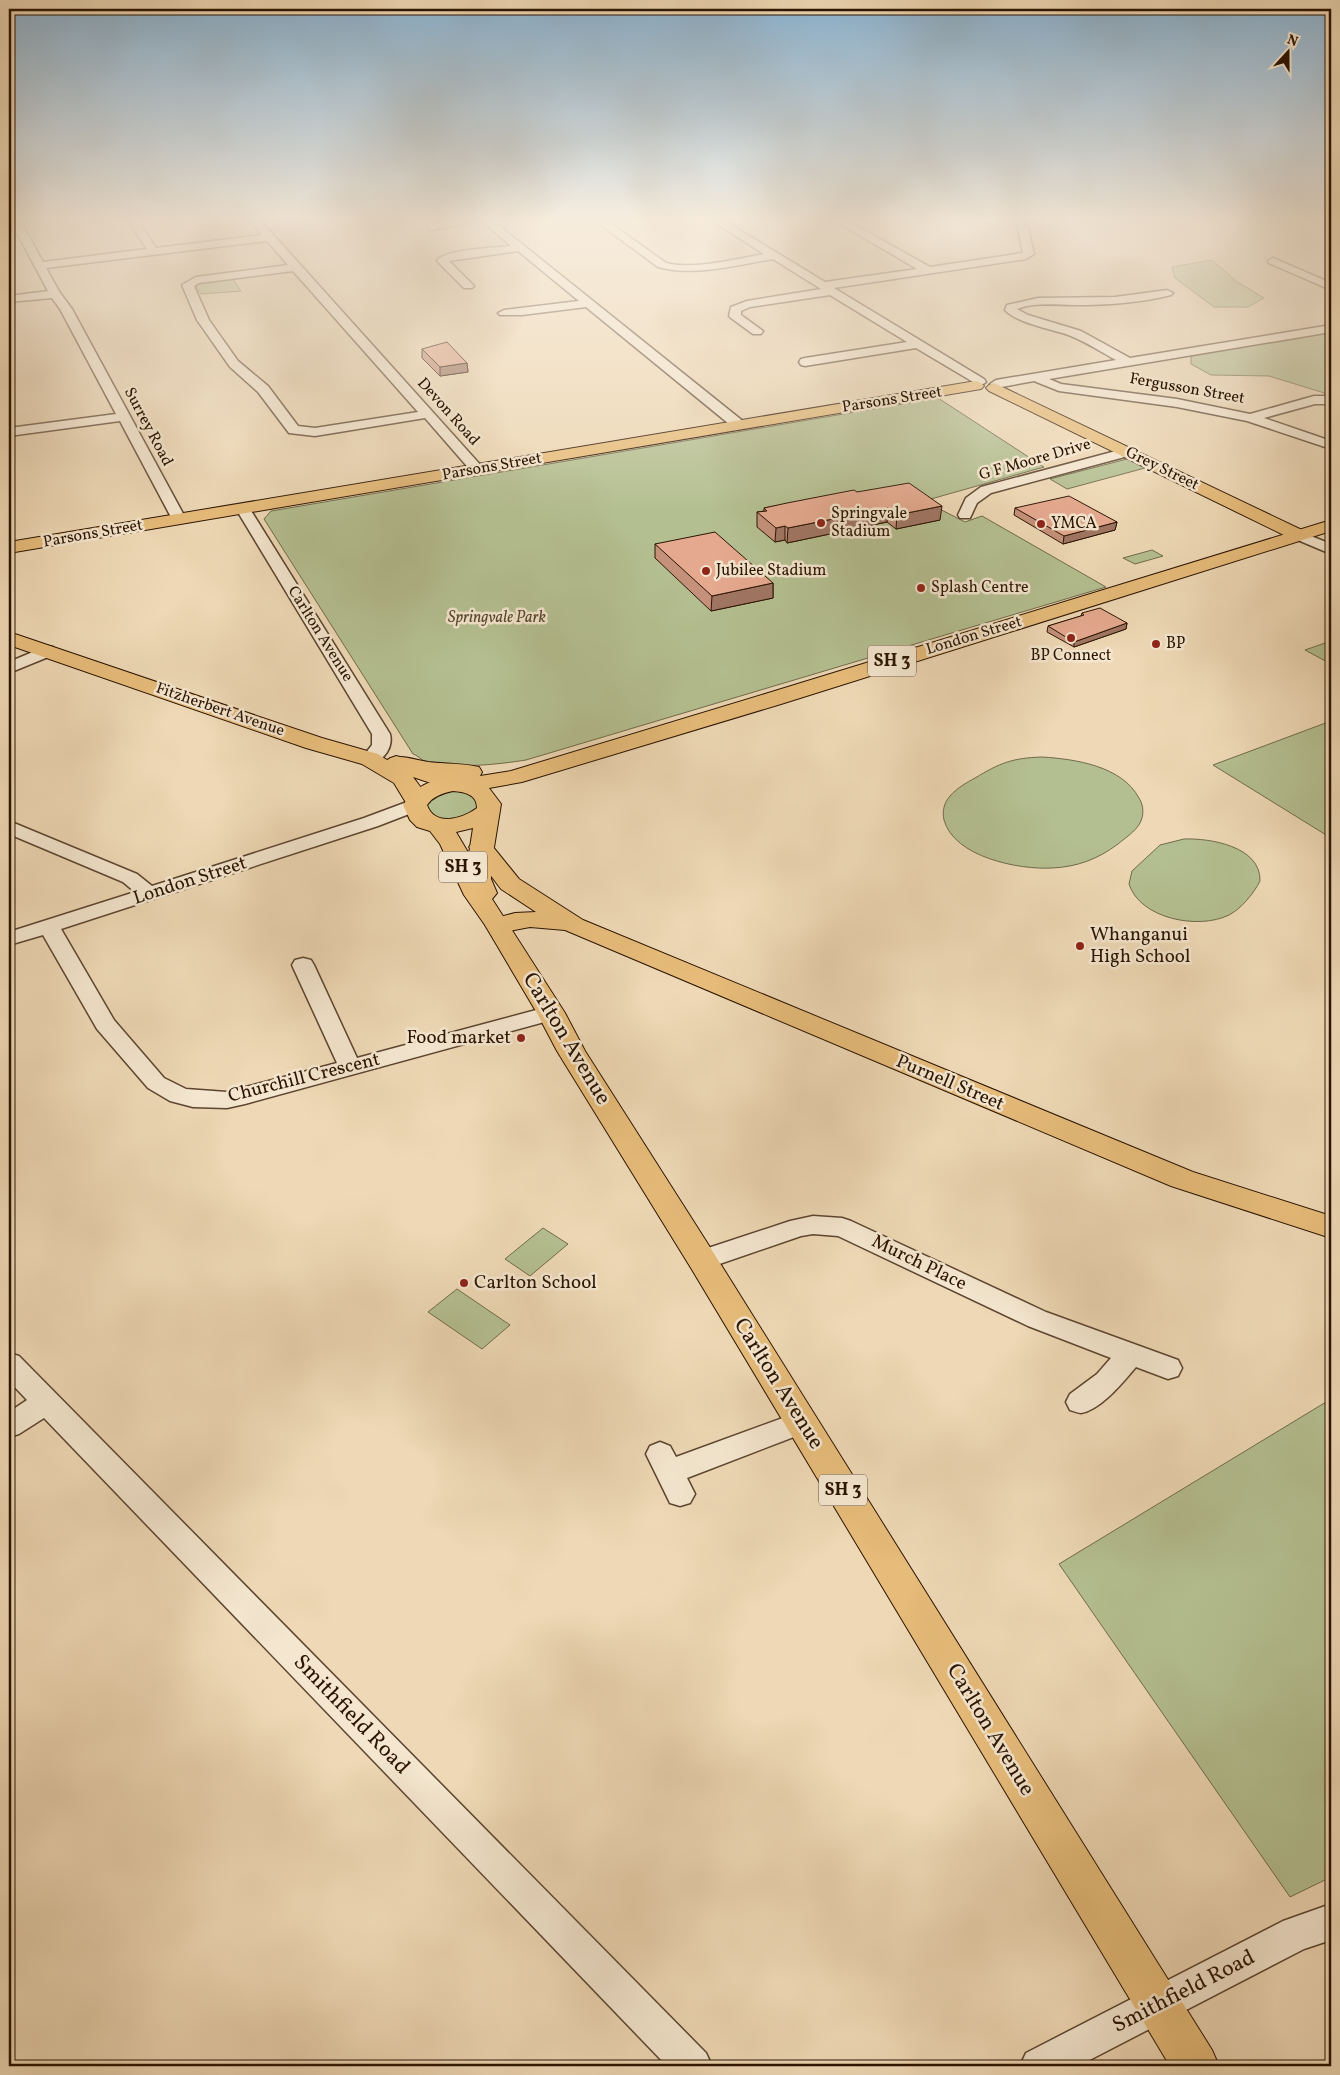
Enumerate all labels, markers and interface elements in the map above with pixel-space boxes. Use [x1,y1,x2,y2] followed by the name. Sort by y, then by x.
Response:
[1262,28,1312,78] north arrow
[1284,31,1300,52] text: N
[1128,368,1247,410] street label: Fergusson Street
[411,373,485,451] street label: Devon Road
[840,381,944,419] street label: Parsons Street
[118,384,178,470] street label: Surrey Road
[977,434,1093,486] street label: G F Moore Drive
[1122,442,1203,496] street label: Grey Street
[440,447,544,487] street label: Parsons Street
[831,503,907,543] place label: Springvale Stadium
[1051,513,1097,535] place label: YMCA
[41,514,145,554] street label: Parsons Street
[815,517,827,529] marker: Springvale Stadium
[1035,518,1047,530] marker: YMCA
[716,560,826,582] place label: Jubilee Stadium
[700,565,712,577] marker: Jubilee Stadium
[931,577,1029,599] place label: Splash Centre
[282,582,358,686] street label: Carlton Avenue
[915,582,927,594] marker: Splash Centre
[448,607,546,629] park label: Springvale Park
[923,611,1025,661] street label: London Street
[1065,632,1077,644] marker: BP Connect
[1166,633,1185,655] place label: BP
[1150,638,1162,650] marker: BP
[1031,645,1112,667] place label: BP Connect
[868,646,916,676] road number: SH 3
[153,678,287,742] street label: Fitzherbert Avenue
[130,850,250,912] street label: London Street
[439,852,487,882] road number: SH 3
[1090,922,1191,970] place label: Whanganui High School
[1074,940,1086,952] marker: Whanganui High School
[514,967,618,1111] street label: Carlton Avenue
[407,1025,511,1051] place label: Food market
[515,1032,527,1044] marker: Food market
[225,1046,383,1109] street label: Churchill Crescent
[892,1049,1008,1118] street label: Purnell Street
[867,1229,971,1297] street label: Murch Place
[474,1270,597,1296] place label: Carlton School
[458,1277,470,1289] marker: Carlton School
[725,1312,831,1456] street label: Carlton Avenue
[819,1474,867,1506] road number: SH 3
[286,1648,416,1782] street label: Smithfield Road
[938,1658,1042,1802] street label: Carlton Avenue
[1107,1943,1261,2041] street label: Smithfield Road

